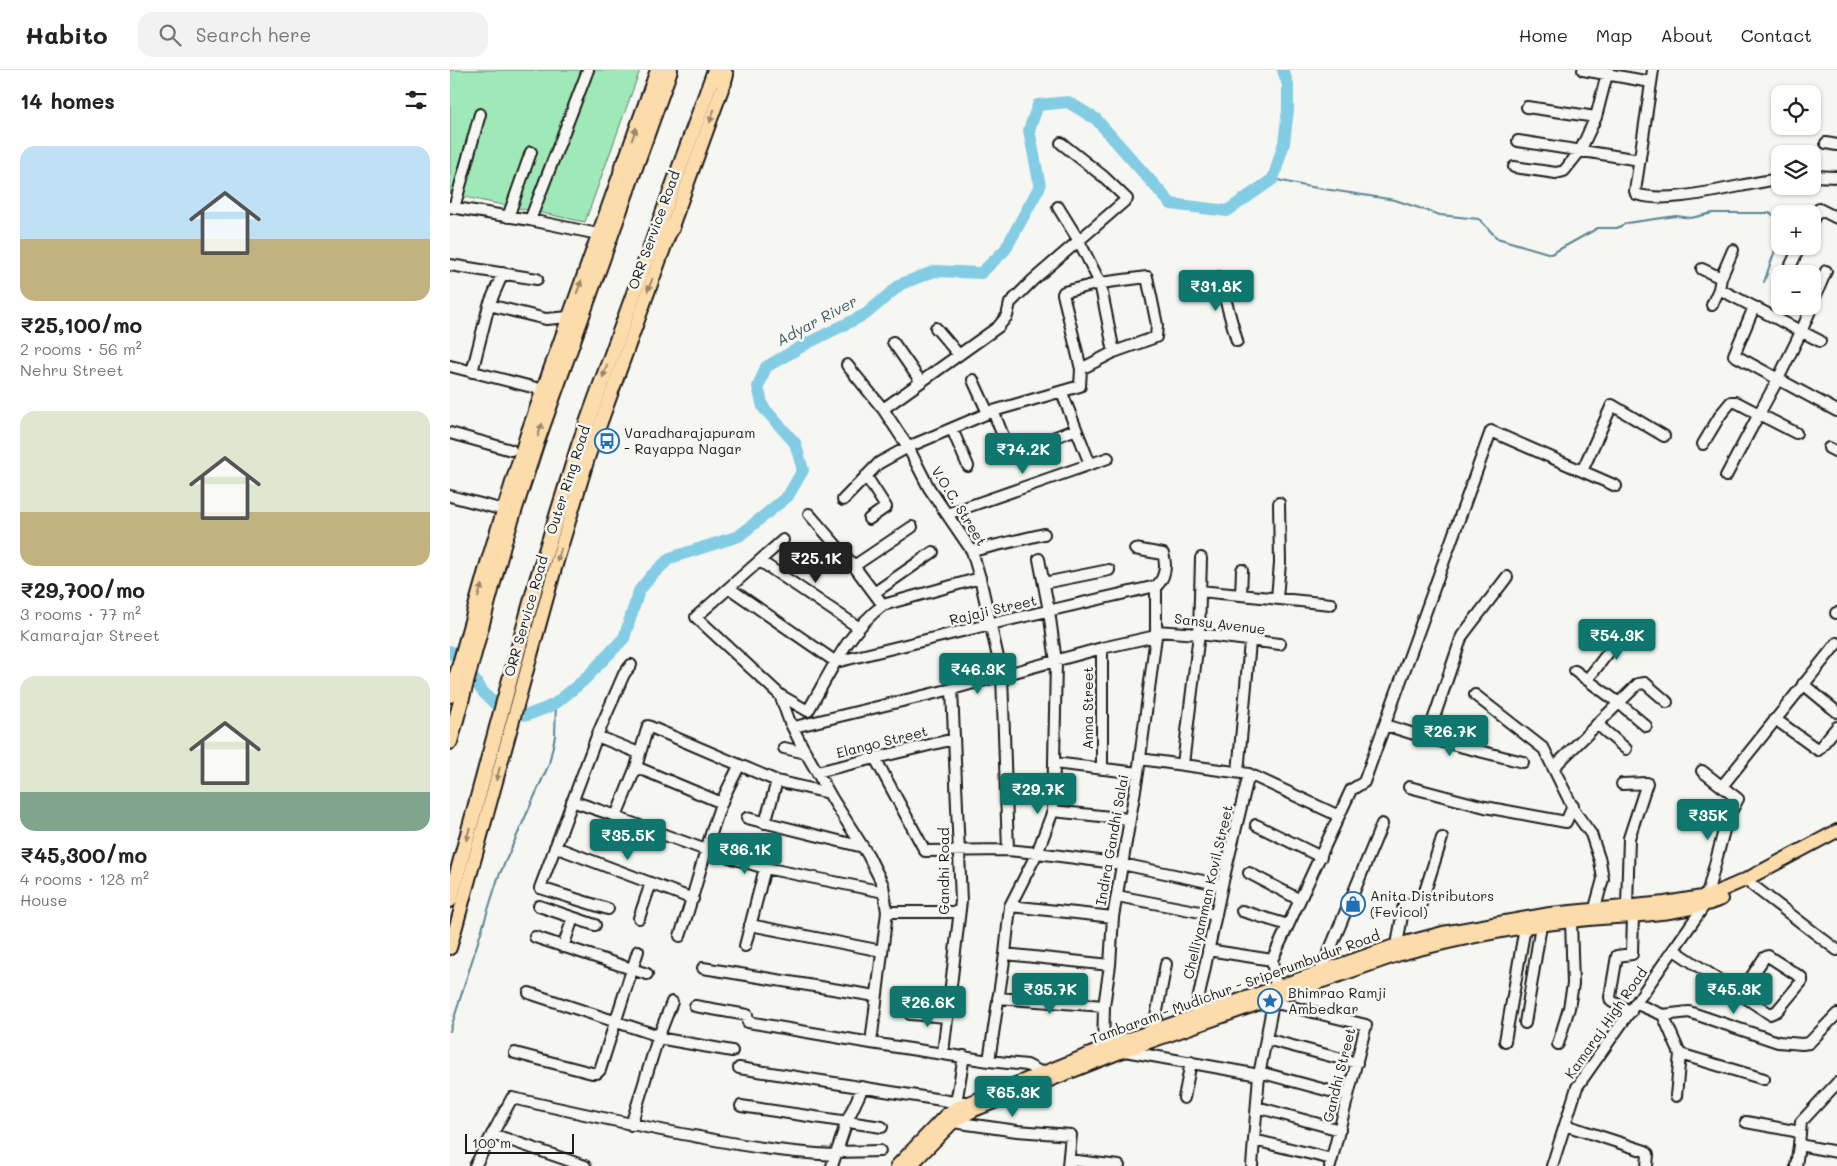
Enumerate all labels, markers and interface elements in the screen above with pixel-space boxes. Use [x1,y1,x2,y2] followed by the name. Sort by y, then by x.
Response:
[138,12,488,57] search box
[25,19,108,50] text: Habito
[156,21,184,49] icon: search
[196,22,311,47] text: Search here
[1519,23,1568,47] text: Home
[1596,23,1632,47] text: Map
[1660,23,1713,47] text: About
[1741,23,1812,47] text: Contact
[1771,85,1821,315] map controls
[1771,85,1821,135] button: locate
[402,86,430,114] icon: filters
[20,87,115,114] text: 14 homes
[708,109,716,124] one-way arrow
[630,126,638,141] one-way arrow
[1771,145,1821,195] button: layers
[623,168,684,292] street label: ORR Service Road
[180,178,270,268] icon: home
[1771,205,1821,255] button: +
[1771,265,1821,315] button: −
[1175,270,1257,312] pin: ₹31.8K
[1190,275,1242,296] text: ₹31.8K
[646,278,654,293] one-way arrow
[575,279,583,294] one-way arrow
[773,290,861,350] water label: Adyar River
[20,311,142,338] text: ₹25,100/mo
[20,338,142,359] text: 2 rooms · 56 m²
[20,359,124,380] text: Nehru Street
[601,364,609,379] one-way arrow
[536,422,544,437] one-way arrow
[541,423,594,537] street label: Outer Ring Road
[624,423,755,458] place label: Varadharajapuram - Rayappa Nagar
[594,428,620,454] bus stop icon: Varadharajapuram - Rayappa Nagar
[982,432,1064,475] pin: ₹74.2K
[996,438,1050,459] text: ₹74.2K
[180,443,270,533] icon: home
[927,462,991,549] street label: V.O.C. Street
[775,542,857,584] pin: ₹25.1K
[554,547,562,562] one-way arrow
[790,547,842,568] text: ₹25.1K
[499,553,552,679] street label: ORR Service Road
[20,576,145,603] text: ₹29,700/mo
[476,583,484,598] one-way arrow
[947,590,1038,629] street label: Rajaji Street
[20,603,141,624] text: 3 rooms · 77 m²
[1173,608,1267,639] street label: Sansu Avenue
[1576,618,1658,661] pin: ₹54.3K
[20,624,160,645] text: Kamarajar Street
[1589,624,1645,645] text: ₹54.3K
[937,652,1019,695] pin: ₹46.3K
[950,658,1006,679] text: ₹46.3K
[1078,667,1097,749] street label: Anna Street
[180,708,270,798] icon: home
[1409,714,1491,757] pin: ₹26.7K
[1423,720,1477,741] text: ₹26.7K
[834,721,930,762] street label: Elango Street
[493,767,501,782] one-way arrow
[997,772,1079,815] pin: ₹29.7K
[1091,773,1132,907] street label: Indira Gandhi Salai
[1011,778,1065,799] text: ₹29.7K
[1678,798,1738,841] pin: ₹35K
[1178,803,1237,981] street label: Chelliyamman Kovil Street
[1688,804,1728,825] text: ₹35K
[587,818,669,861] pin: ₹35.5K
[601,824,655,845] text: ₹35.5K
[464,826,472,841] one-way arrow
[934,827,953,915] street label: Gandhi Road
[704,832,786,875] pin: ₹36.1K
[719,838,771,859] text: ₹36.1K
[20,841,147,868] text: ₹45,300/mo
[20,868,149,889] text: 4 rooms · 128 m²
[1370,886,1494,921] place label: Anita Distributors (Fevicol)
[20,889,67,910] text: House
[1340,891,1366,917] shop icon: Anita Distributors (Fevicol)
[1088,925,1382,1048] street label: Tambaram - Mudichur - Sriperumbudur Road
[1560,963,1651,1082] street label: Kamaraj High Road
[1009,972,1091,1015] pin: ₹35.7K
[1693,972,1775,1015] pin: ₹45.3K
[1023,978,1077,999] text: ₹35.7K
[1706,978,1762,999] text: ₹45.3K
[1288,983,1386,1018] place label: Bhimrao Ramji Ambedkar
[887,986,969,1028] pin: ₹26.6K
[1257,988,1283,1014] place icon: Bhimrao Ramji Ambedkar
[901,991,955,1012] text: ₹26.6K
[1318,1026,1359,1124] street label: Gandhi Street
[972,1076,1054,1118] pin: ₹65.3K
[986,1081,1040,1102] text: ₹65.3K
[465,1131,574,1154] scale bar
[472,1133,511,1152] text: 100 m

